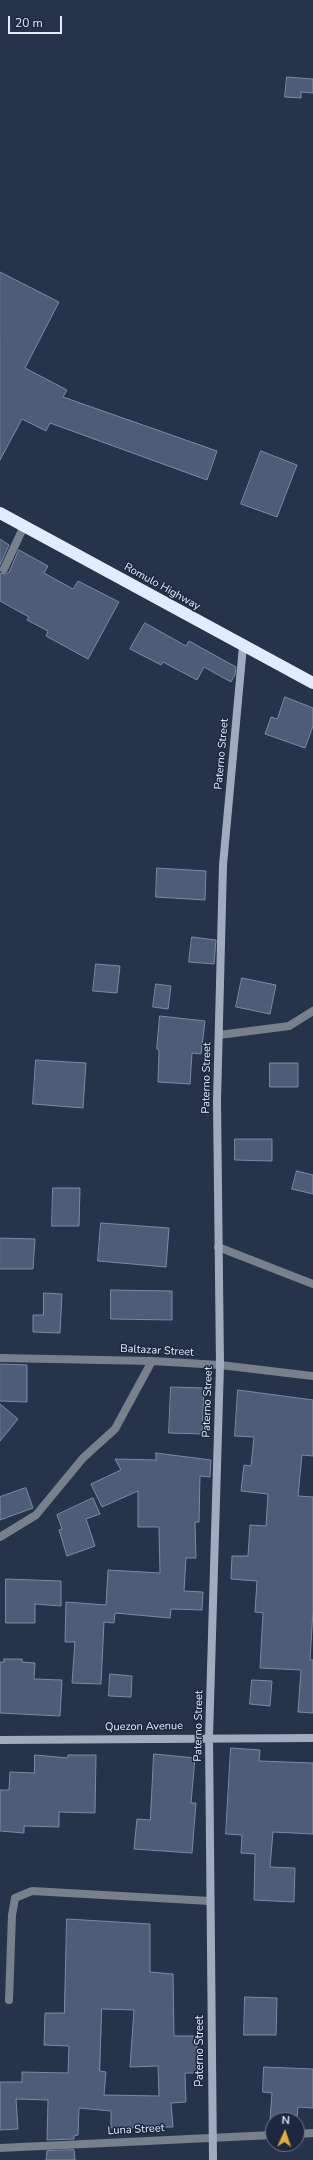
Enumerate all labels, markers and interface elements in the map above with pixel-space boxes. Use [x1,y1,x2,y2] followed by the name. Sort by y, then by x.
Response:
[10,8,64,34] scale bar
[15,15,43,31] text: 20 m
[122,561,202,613] street label: Romulo Highway
[212,718,232,790] street label: Paterno Street
[200,1042,214,1114] street label: Paterno Street
[120,1342,194,1360] street label: Baltazar Street
[200,1366,216,1438] street label: Paterno Street
[192,1690,206,1762] street label: Paterno Street
[105,1720,183,1734] street label: Quezon Avenue
[193,2015,207,2087] street label: Paterno Street
[265,2112,305,2152] north arrow
[281,2113,290,2128] text: N
[107,2122,165,2138] street label: Luna Street

